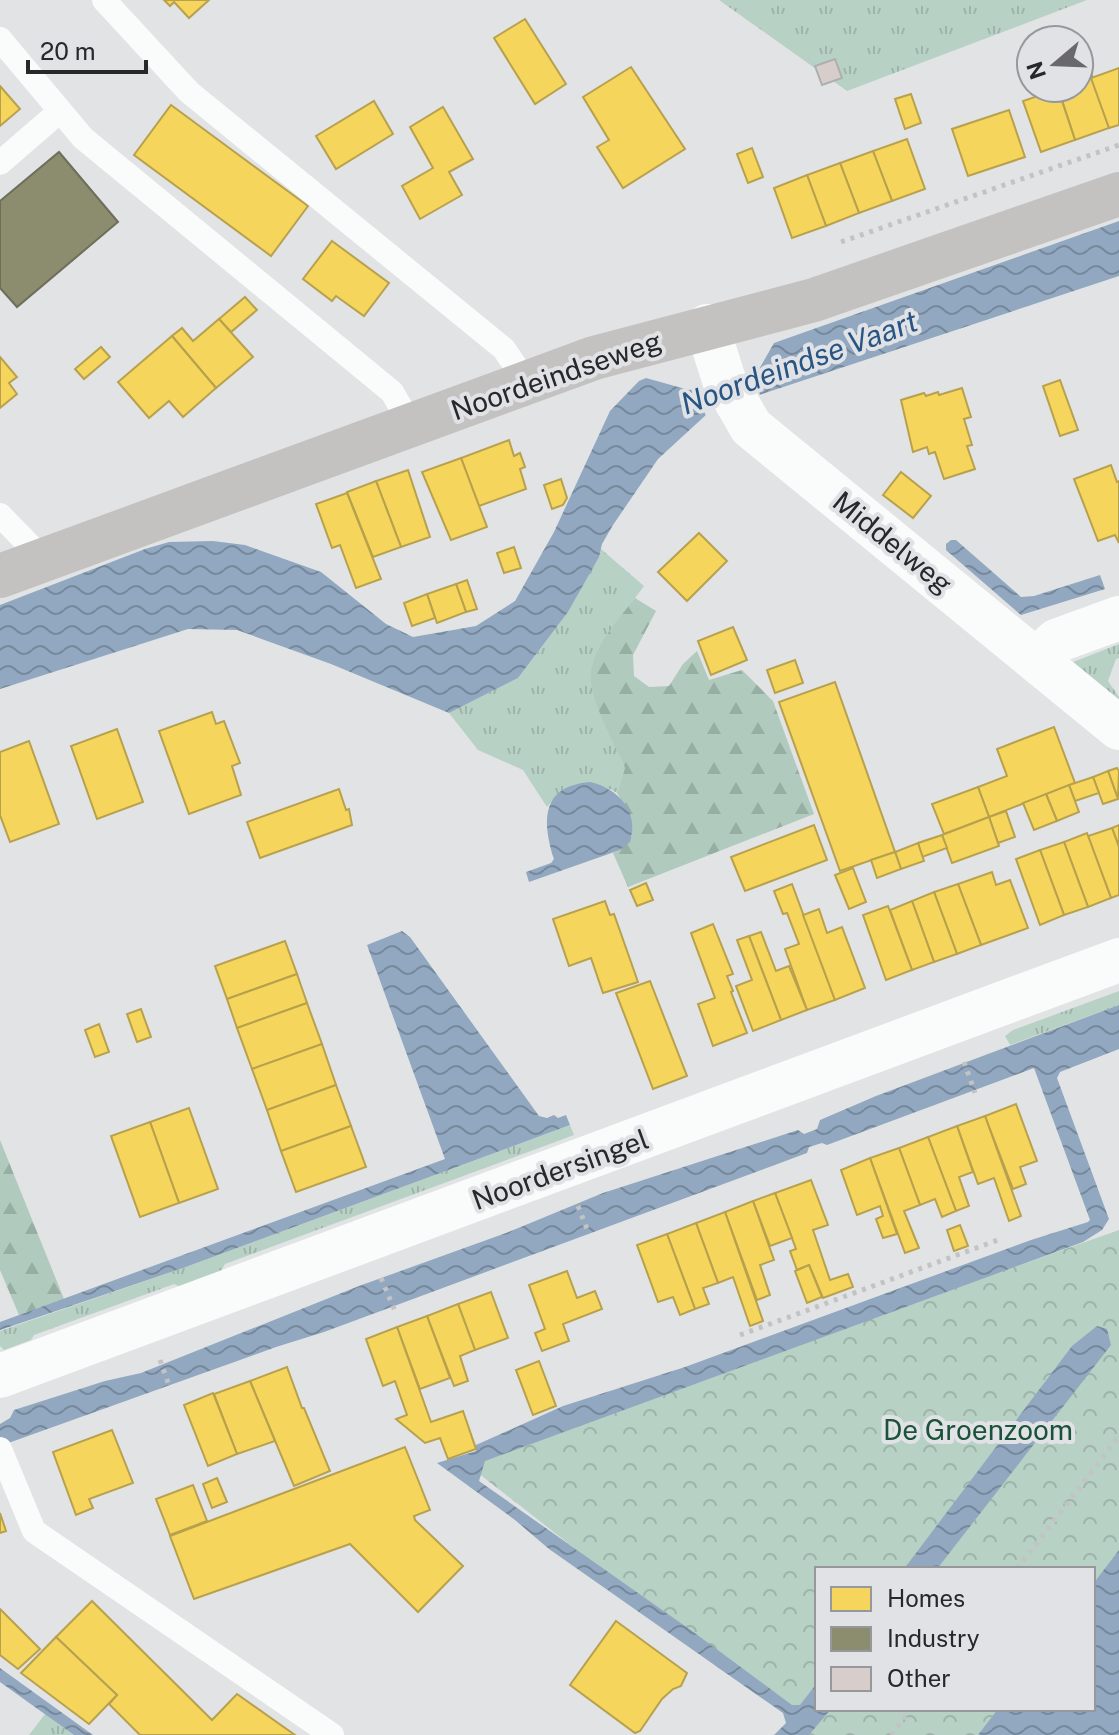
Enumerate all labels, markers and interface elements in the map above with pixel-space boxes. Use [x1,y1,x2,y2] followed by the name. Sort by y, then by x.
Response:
[28,24,146,74] scale bar
[1015,24,1095,104] north arrow
[40,37,96,65] text: 20 m
[1021,58,1051,83] text: N
[675,302,923,422] water label: Noordeindse Vaart
[446,324,666,426] street label: Noordeindseweg
[827,484,959,600] street label: Middelweg
[467,1122,653,1216] street label: Noordersingel
[883,1413,1073,1446] park label: De Groenzoom
[815,1567,1095,1711] legend
[887,1584,965,1612] text: Homes
[887,1624,980,1652] text: Industry
[887,1664,951,1692] text: Other

